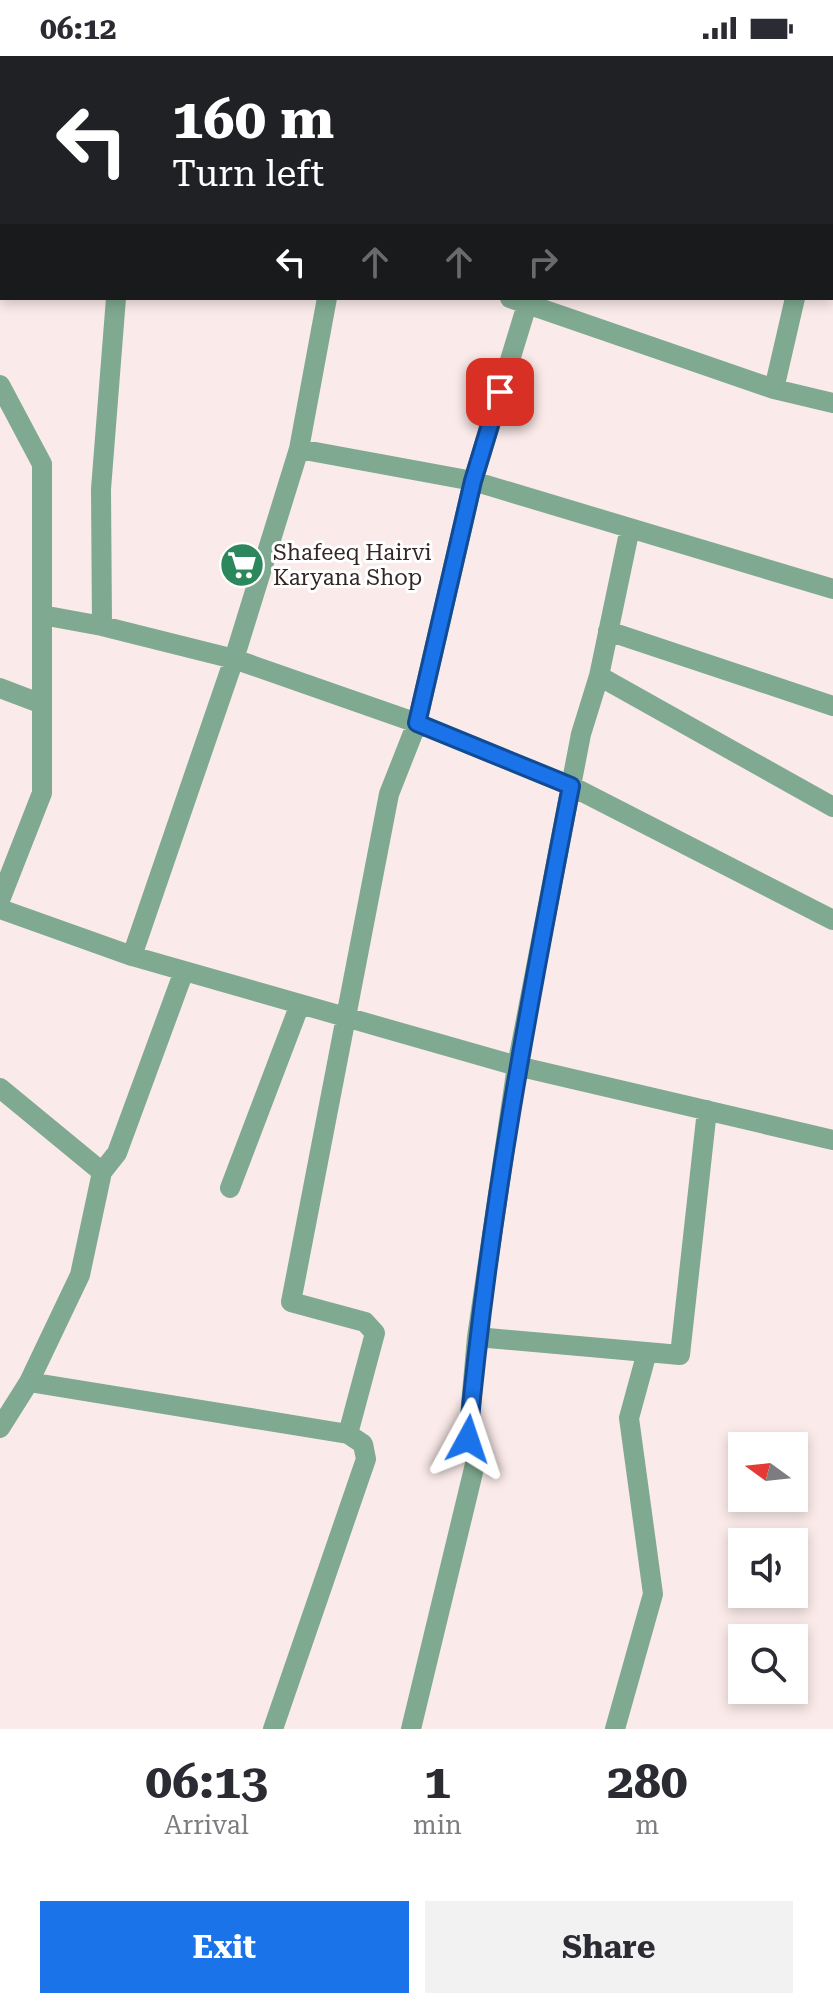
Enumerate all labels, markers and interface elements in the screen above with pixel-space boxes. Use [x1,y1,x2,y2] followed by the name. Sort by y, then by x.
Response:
[40,11,117,46] text: 06:12
[172,86,334,152] text: 160 m
[40,88,144,192] icon: left
[172,153,324,195] text: Turn left
[269,240,313,284] icon: left
[353,240,397,284] icon: ahead
[437,240,481,284] icon: ahead
[521,240,565,284] icon: right
[466,358,534,426] pin
[478,370,522,414] icon: arrive
[273,540,432,590] place label: Shafeeq Hairvi Karyana Shop
[218,541,266,589] supermarket icon: Shafeeq Hairvi Karyana Shop
[426,1397,510,1481] position arrow
[728,1432,808,1512] north arrow
[728,1432,808,1704] map controls
[728,1528,808,1608] button: sound
[728,1624,808,1704] button: search
[145,1754,268,1810] text: 06:13
[424,1754,451,1810] text: 1
[607,1754,688,1810] text: 280
[164,1810,249,1840] text: Arrival
[413,1810,462,1840] text: min
[636,1810,659,1840] text: m
[40,1901,409,1993] button: Exit
[425,1901,793,1993] button: Share

